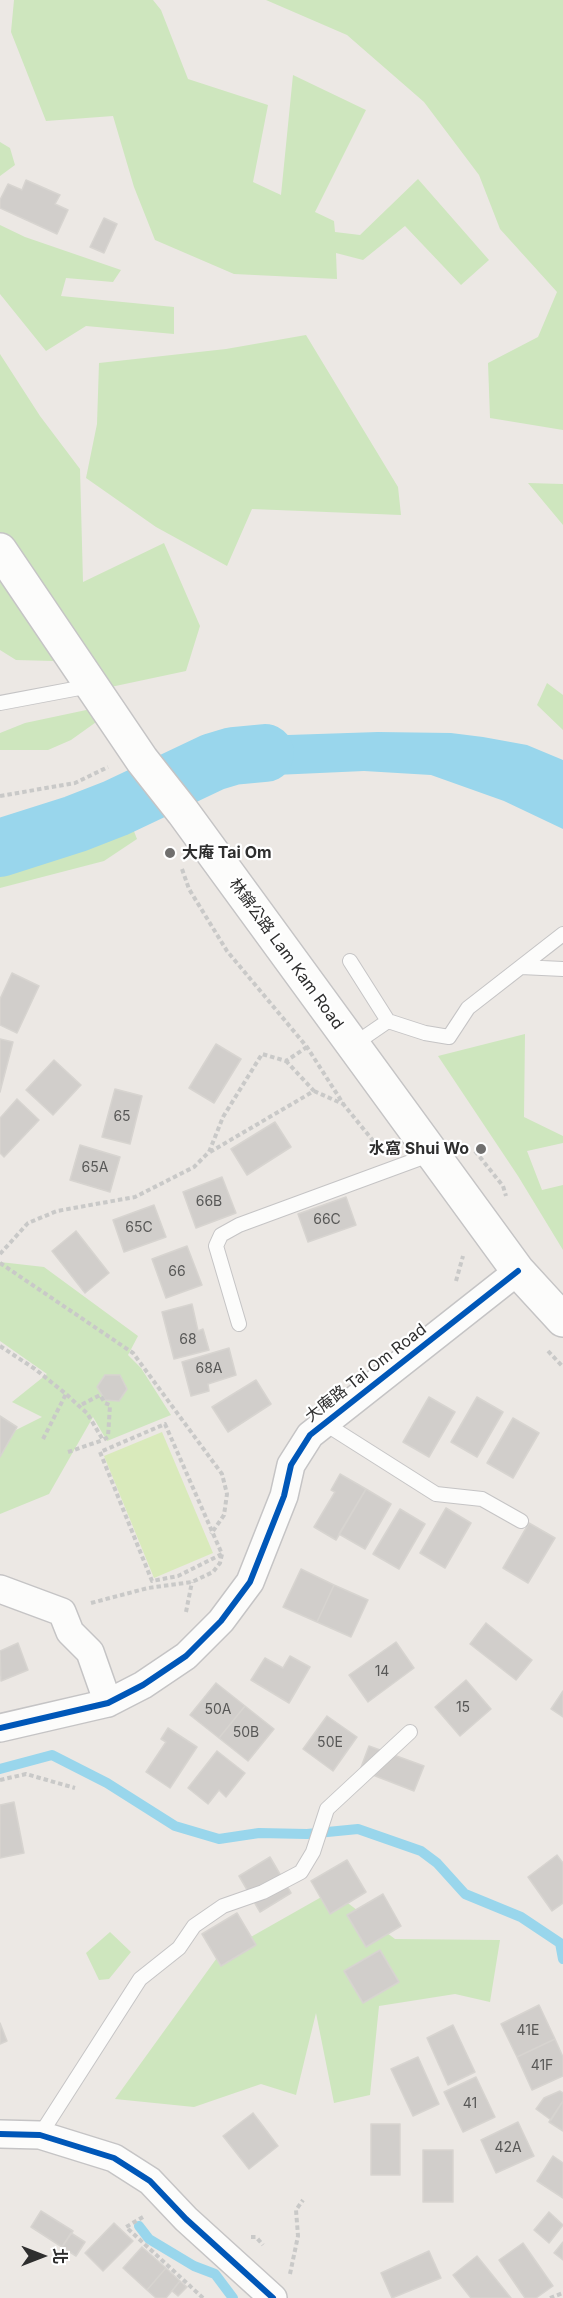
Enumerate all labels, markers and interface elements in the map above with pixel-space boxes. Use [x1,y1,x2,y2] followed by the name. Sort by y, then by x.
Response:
[182,843,272,863] place label: 大庵 Tai Om
[163,846,177,860] marker: 大庵 Tai Om
[225,875,347,1033] street label: 林錦公路 Lam Kam Road
[113,1109,131,1125] house number: 65
[369,1139,469,1159] place label: 水窩 Shui Wo
[474,1142,488,1156] marker: 水窩 Shui Wo
[82,1160,108,1176] house number: 65A
[196,1194,222,1210] house number: 66B
[313,1212,341,1228] house number: 66C
[125,1220,153,1236] house number: 65C
[168,1264,186,1280] house number: 66
[302,1320,430,1426] street label: 大庵路 Tai Om Road
[179,1332,197,1348] house number: 68
[195,1361,223,1377] house number: 68A
[375,1664,389,1680] house number: 14
[456,1700,470,1716] house number: 15
[204,1702,232,1718] house number: 50A
[233,1725,259,1741] house number: 50B
[317,1735,343,1751] house number: 50E
[517,2023,539,2039] house number: 41E
[531,2058,553,2074] house number: 41F
[463,2096,477,2112] house number: 41
[494,2140,522,2156] house number: 42A
[12,2226,72,2286] north arrow
[50,2248,70,2264] text: 北

